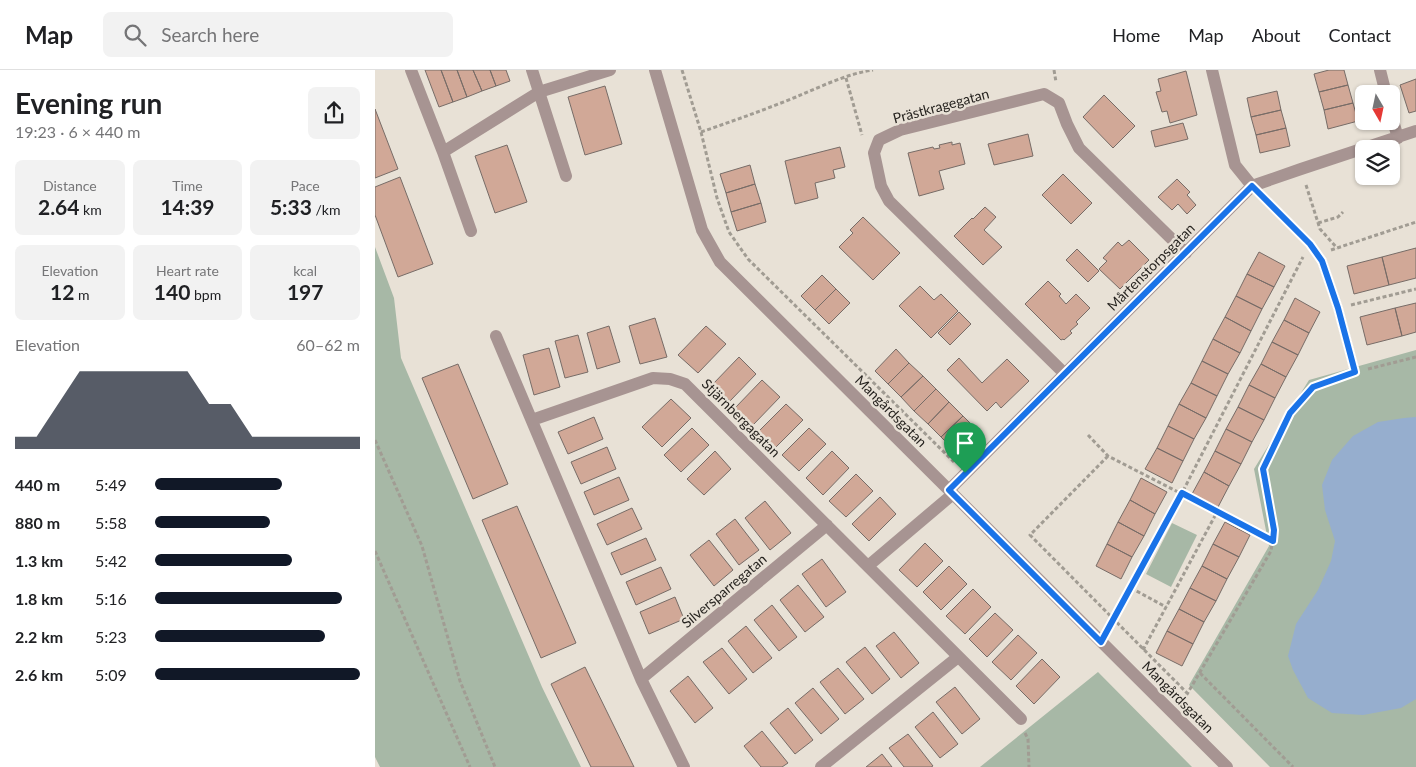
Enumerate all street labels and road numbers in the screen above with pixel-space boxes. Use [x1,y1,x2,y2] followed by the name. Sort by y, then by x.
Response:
[891,85,991,127] street label: Prästkragegatan
[1103,219,1198,314] street label: Mårtenstorpsgatan
[852,371,931,450] street label: Mangårdsgatan
[699,375,784,460] street label: Stjärnbergagatan
[678,550,770,631] street label: Silversparregatan
[1139,657,1218,736] street label: Mangårdsgatan

